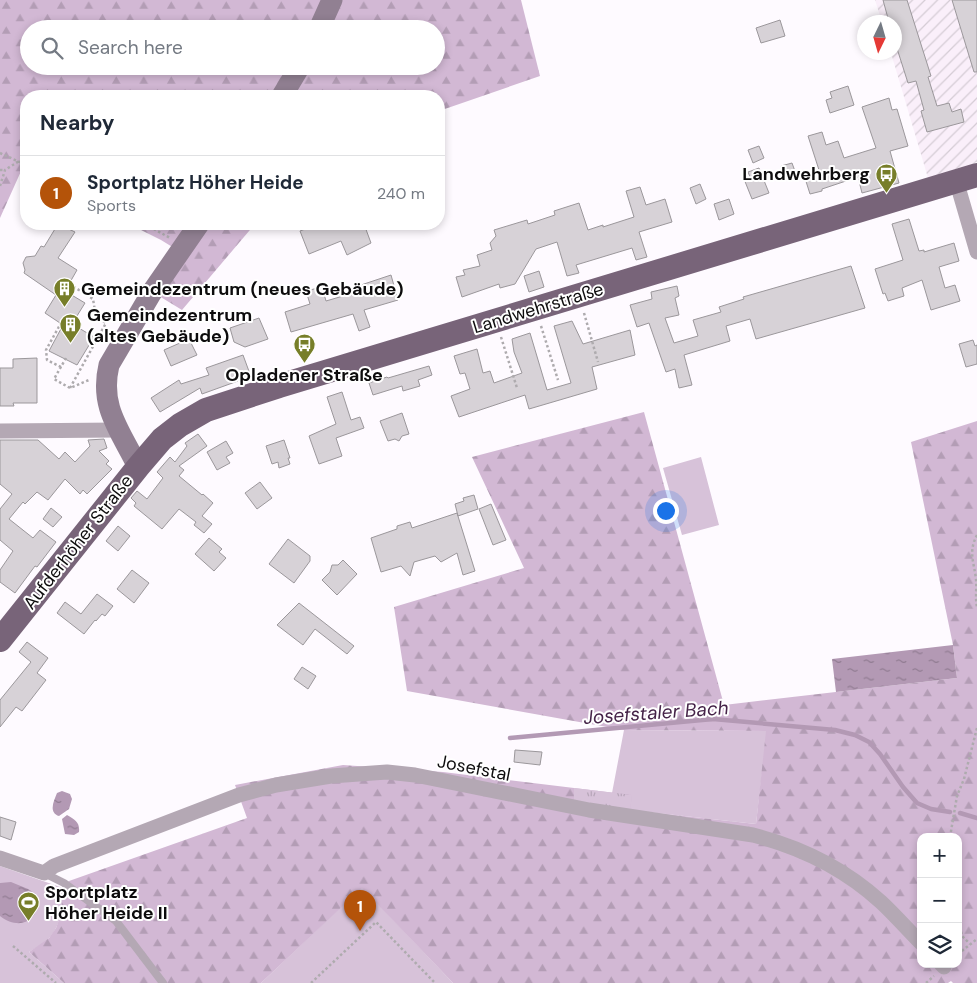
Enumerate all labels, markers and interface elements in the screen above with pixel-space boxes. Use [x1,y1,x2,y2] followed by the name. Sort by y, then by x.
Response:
[857,15,902,60] north arrow
[20,20,445,75] search box
[38,34,66,62] icon: search
[78,35,183,60] text: Search here
[40,109,114,137] text: Nearby
[742,162,870,186] place label: Landwehrberg
[874,162,898,193] bus stop icon: Landwehrberg
[87,170,304,195] text: Sportplatz Höher Heide
[53,183,59,204] text: 1
[377,183,425,204] text: 240 m
[87,195,136,216] text: Sports
[53,277,77,308] building icon: Gemeindezentrum (neues Gebäude)
[81,277,404,301] place label: Gemeindezentrum (neues Gebäude)
[470,277,606,339] street label: Landwehrstraße
[87,303,252,348] place label: Gemeindezentrum (altes Gebäude)
[59,313,83,344] building icon: Gemeindezentrum (altes Gebäude)
[292,333,316,364] bus stop icon: Opladener Straße
[225,363,383,387] place label: Opladener Straße
[18,470,138,614] street label: Aufderhöher Straße
[653,498,679,524] your location
[583,695,729,730] water label: Josefstaler Bach
[435,749,513,787] street label: Josefstal
[917,833,962,968] map controls
[917,833,962,878] button: +
[917,878,962,923] button: −
[45,880,168,925] place label: Sportplatz Höher Heide II
[17,890,41,921] sports icon: Sportplatz Höher Heide II
[344,890,376,931] pin: 1
[917,923,962,968] button: layers

